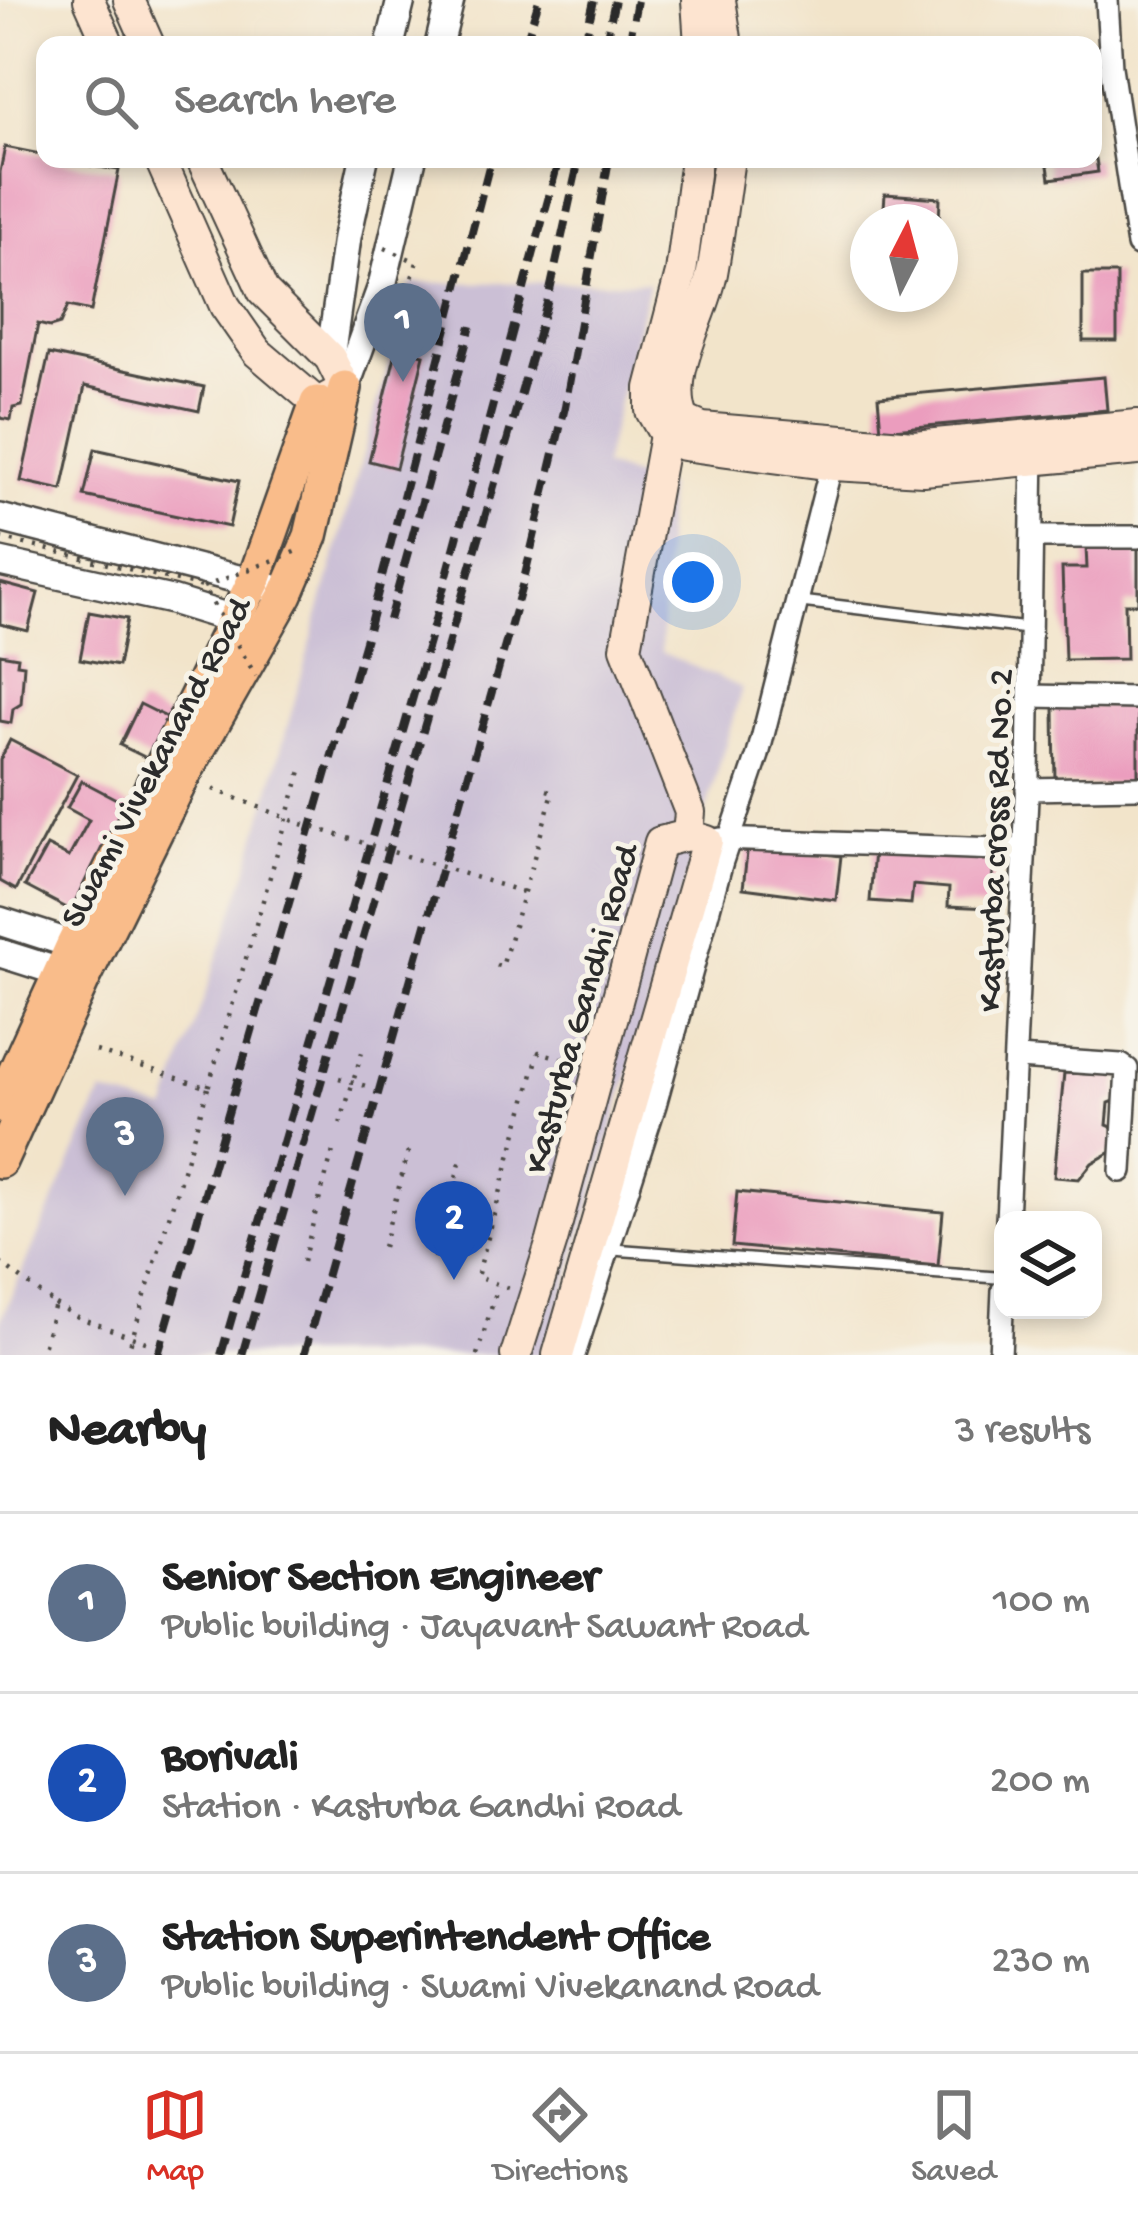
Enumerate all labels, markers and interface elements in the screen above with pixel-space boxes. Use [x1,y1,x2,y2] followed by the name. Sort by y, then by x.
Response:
[36,36,1102,168] search box
[78,69,144,135] icon: search
[174,76,396,129] text: Search here
[850,204,958,312] north arrow
[364,283,442,382] pin: 1
[663,552,723,612] your location
[54,589,265,936] street label: Swami Vivekanand Road
[971,668,1026,1012] street label: Kasturba cross Rd No.2
[517,838,653,1179] street label: Kasturba Gandhi Road
[86,1097,164,1196] pin: 3
[415,1181,493,1280] pin: 2
[994,1211,1102,1319] map controls
[994,1211,1102,1319] button: layers
[48,1403,206,1463] text: Nearby
[955,1410,1090,1456] text: 3 results
[162,1553,599,1606] text: Senior Section Engineer
[79,1580,95,1626] text: 1
[993,1580,1090,1626] text: 100 m
[162,1606,807,1652] text: Public building · Jayavant Sawant Road
[162,1733,299,1786] text: Borivali
[77,1760,97,1806] text: 2
[990,1760,1090,1806] text: 200 m
[162,1786,680,1832] text: Station · Kasturba Gandhi Road
[162,1913,710,1966] text: Station Superintendent Office
[77,1940,97,1986] text: 3
[992,1940,1090,1986] text: 230 m
[162,1966,818,2012] text: Public building · Swami Vivekanand Road
[142,2082,208,2192] tab: Map
[493,2082,627,2192] tab: Directions
[911,2082,996,2192] tab: Saved

